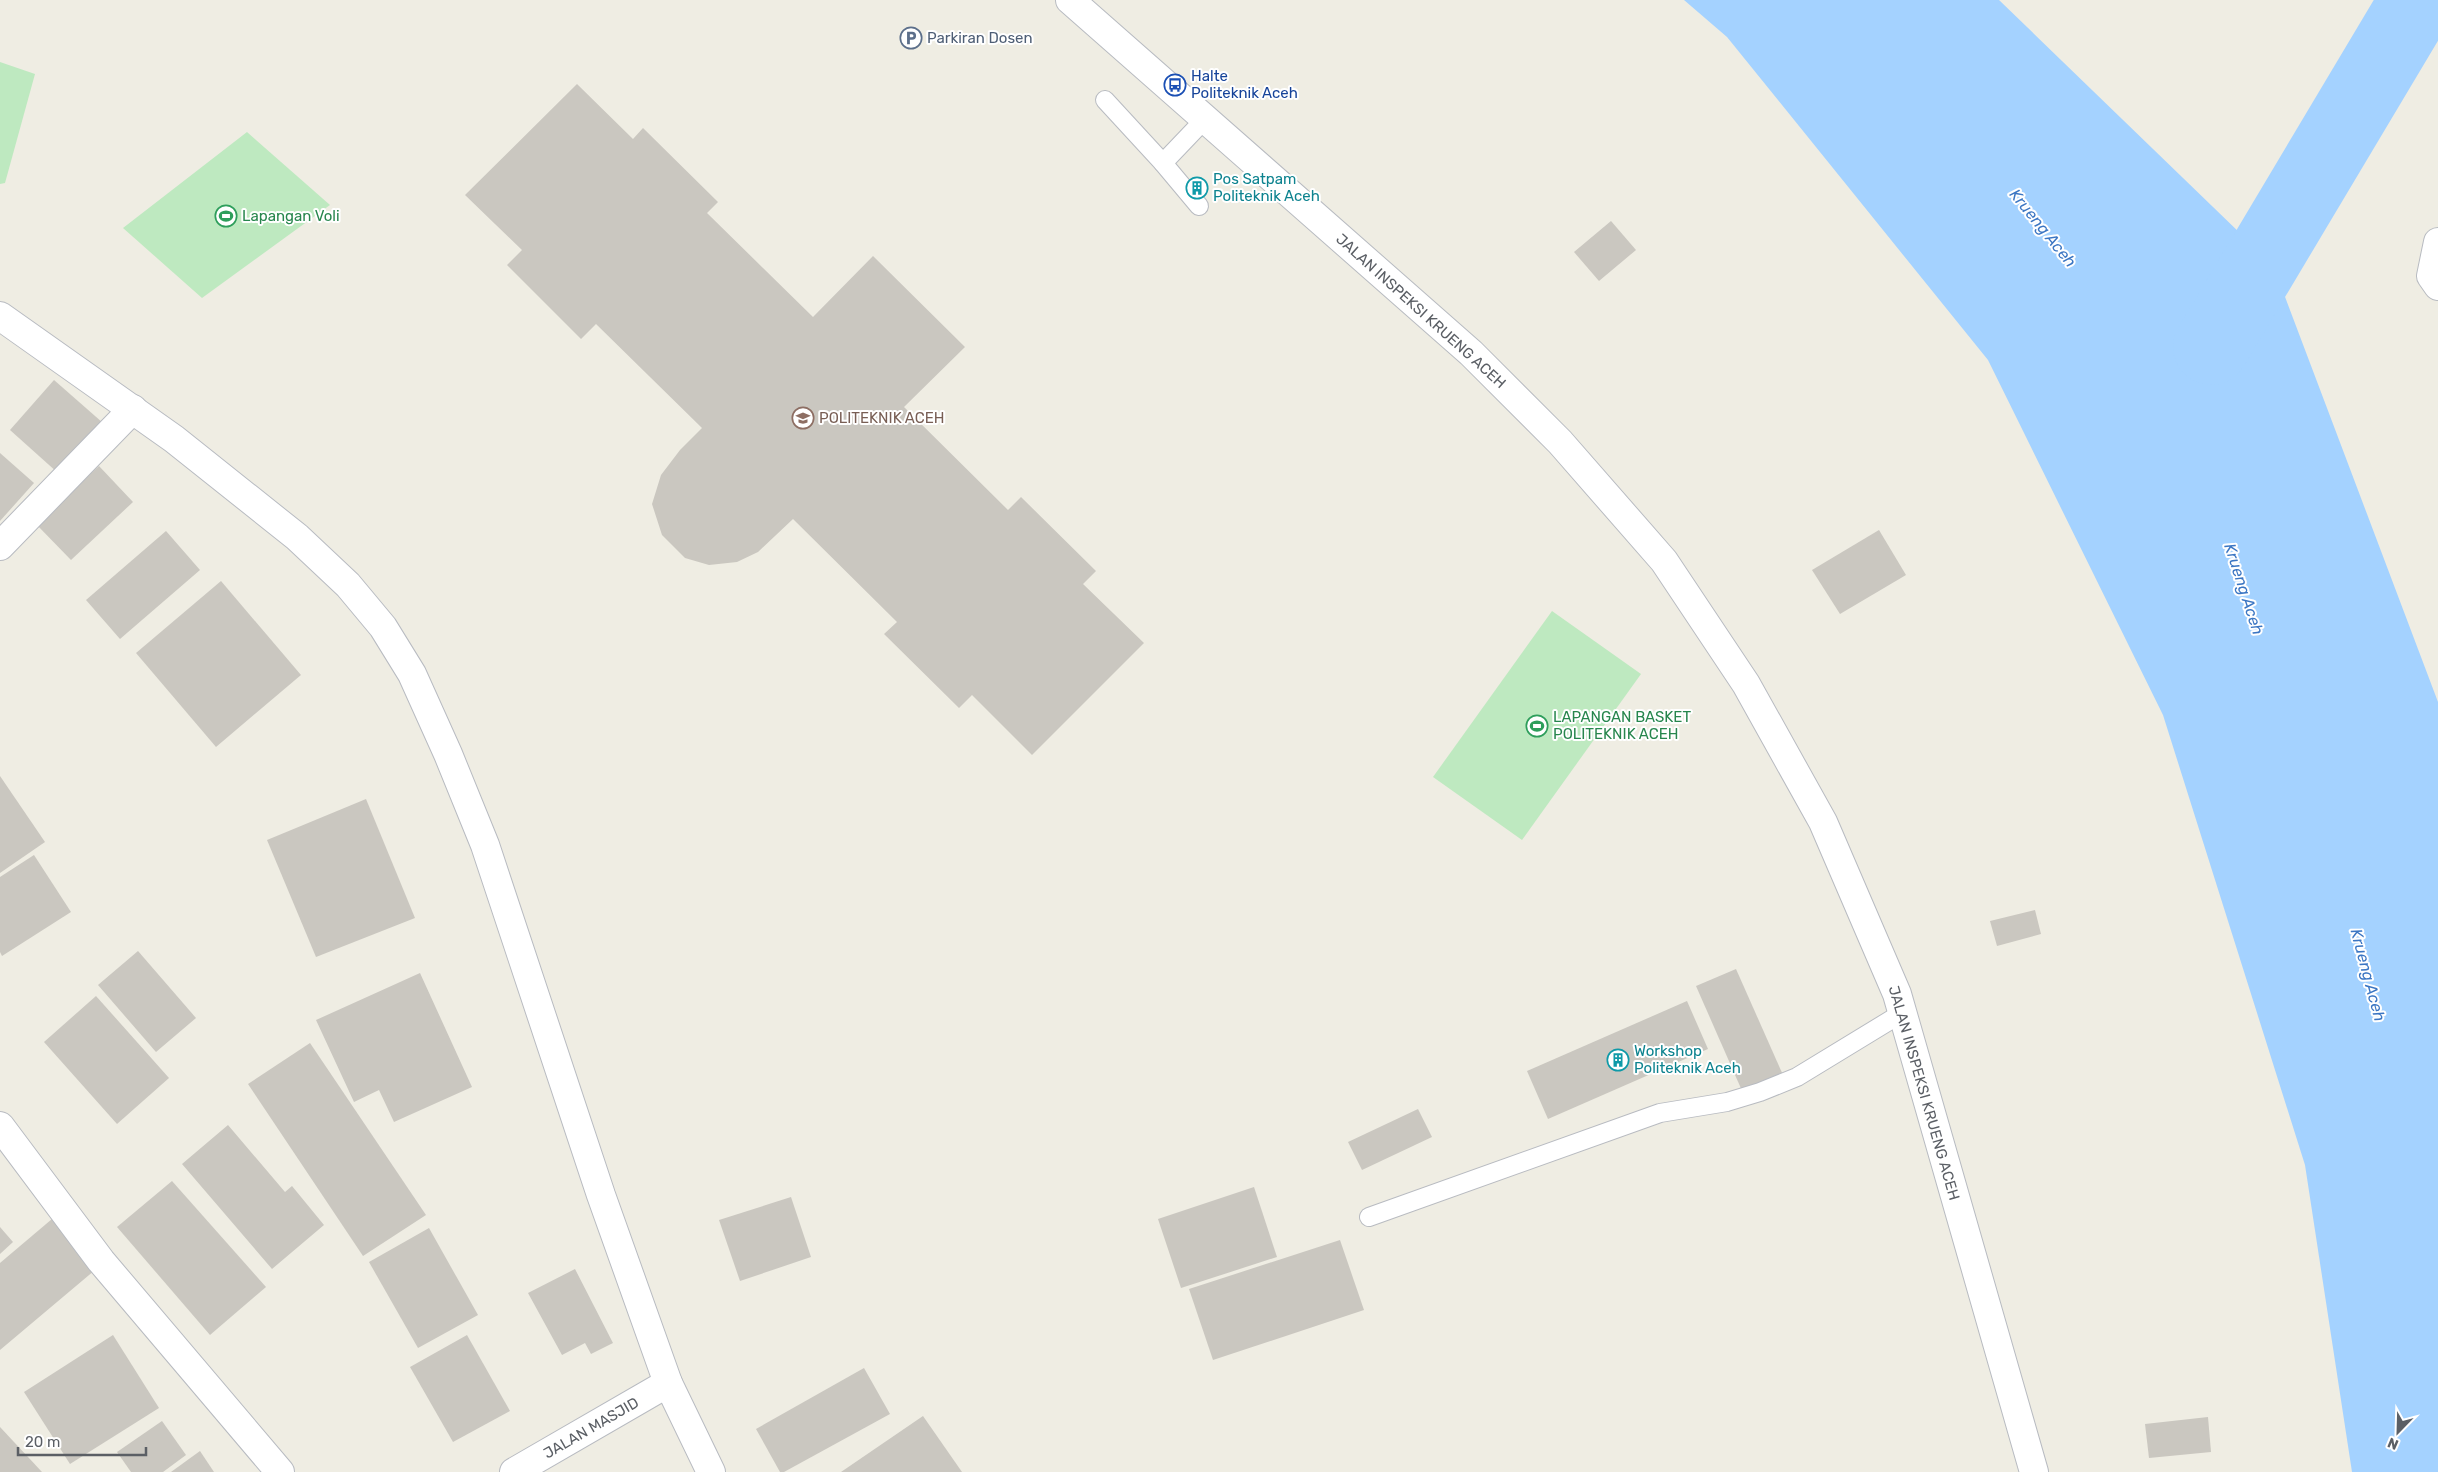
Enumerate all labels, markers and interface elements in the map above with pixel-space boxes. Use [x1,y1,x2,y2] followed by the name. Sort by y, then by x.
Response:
[899,26,923,50] parking icon: Parkiran Dosen
[927,29,1033,47] place label: Parkiran Dosen
[1191,67,1298,102] place label: Halte Politeknik Aceh
[1163,73,1187,97] bus stop icon: Halte Politeknik Aceh
[1213,170,1320,205] place label: Pos Satpam Politeknik Aceh
[1185,176,1209,200] building icon: Pos Satpam Politeknik Aceh
[2006,185,2080,271] water label: Krueng Aceh
[214,204,238,228] sports icon: Lapangan Voli
[242,207,340,225] place label: Lapangan Voli
[1332,230,1510,392] street label: JALAN INSPEKSI KRUENG ACEH
[791,406,815,430] school or university icon: POLITEKNIK ACEH
[819,409,944,427] place label: POLITEKNIK ACEH
[2220,541,2268,637] water label: Krueng Aceh
[1553,708,1691,743] place label: LAPANGAN BASKET POLITEKNIK ACEH
[1525,714,1549,738] sports icon: LAPANGAN BASKET POLITEKNIK ACEH
[2347,927,2389,1023] water label: Krueng Aceh
[1885,984,1963,1202] street label: JALAN INSPEKSI KRUENG ACEH
[1634,1042,1741,1077] place label: Workshop Politeknik Aceh
[1606,1048,1630,1072] building icon: Workshop Politeknik Aceh
[540,1393,642,1463] street label: JALAN MASJID
[2373,1407,2423,1457] north arrow
[18,1424,145,1456] scale bar
[25,1433,60,1451] text: 20 m
[2385,1434,2401,1453] text: N

